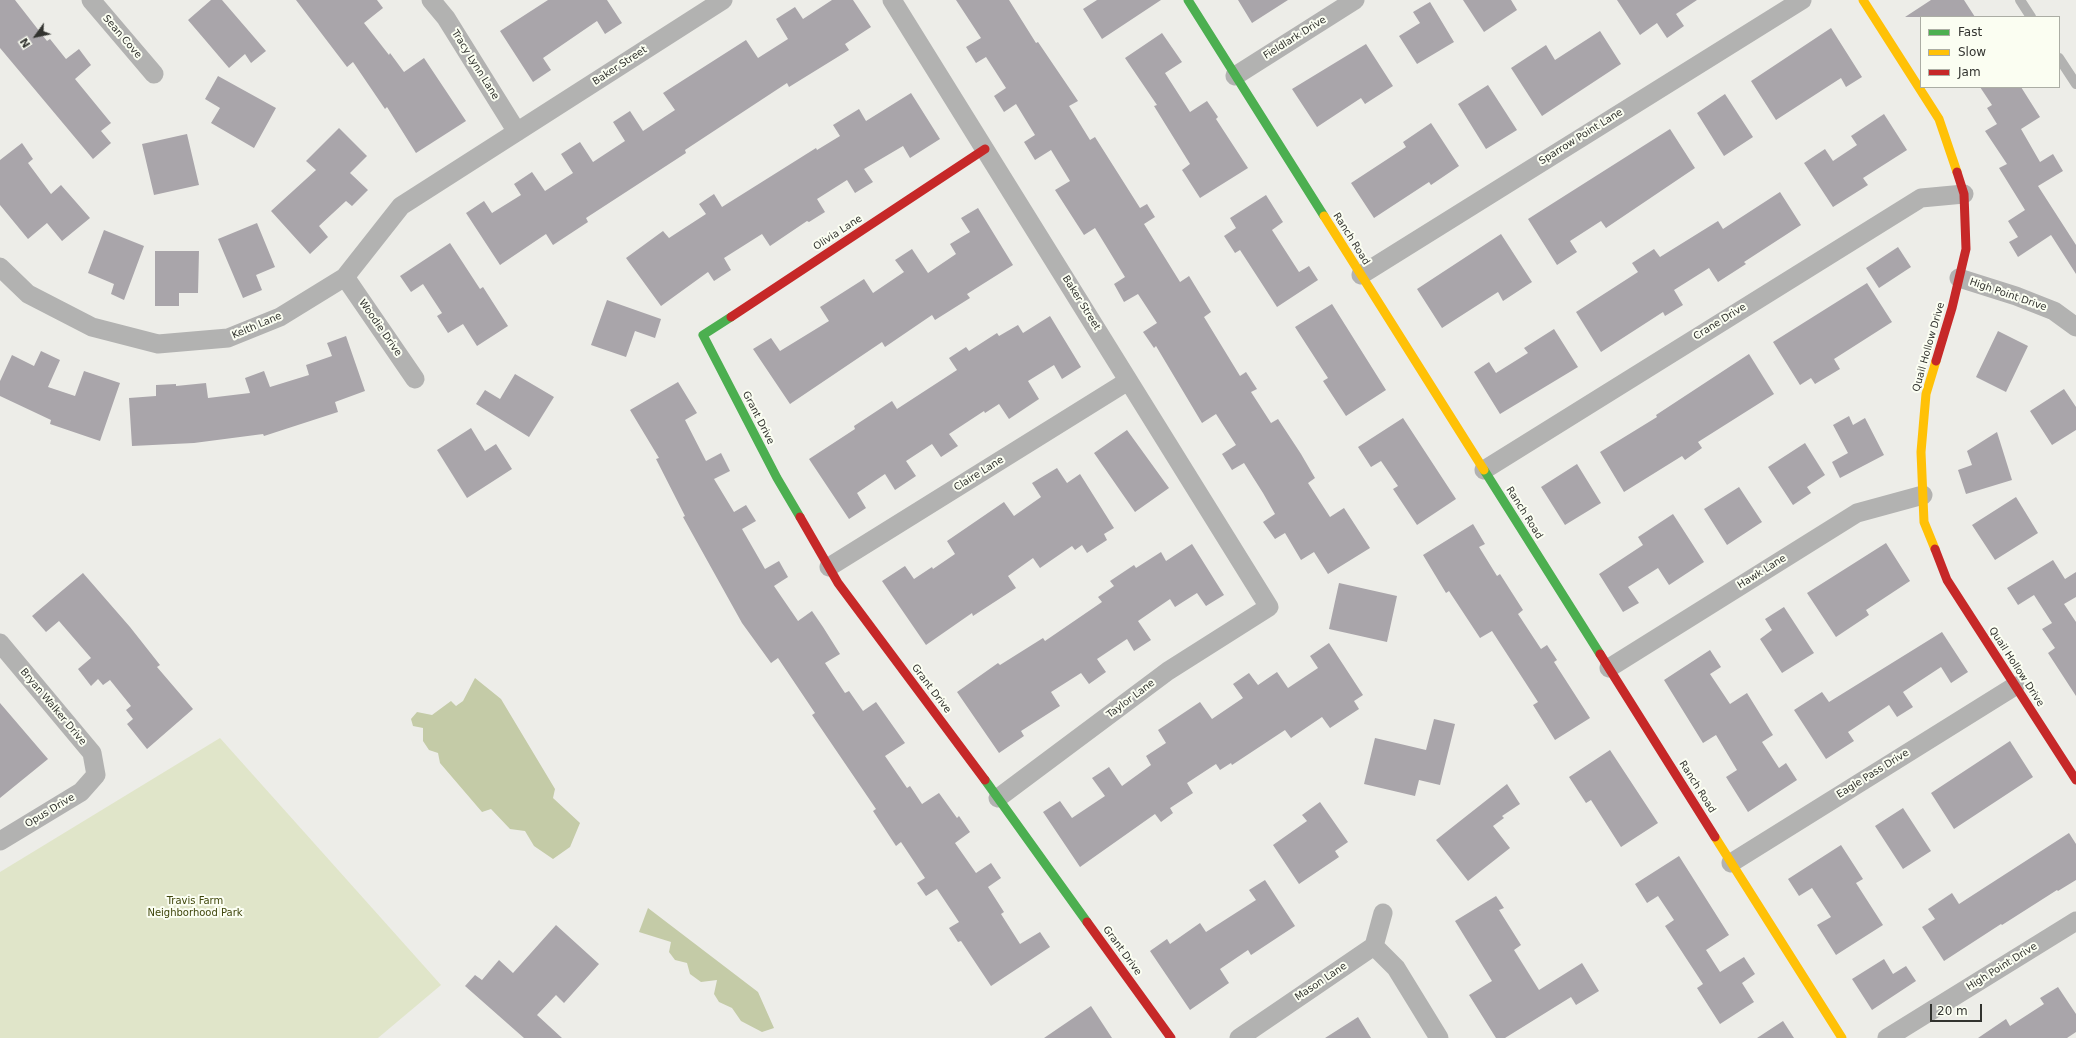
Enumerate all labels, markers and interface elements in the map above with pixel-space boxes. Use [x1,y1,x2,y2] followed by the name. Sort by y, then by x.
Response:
[100,13,144,61] street label: Sean Cove
[1261,14,1329,62] street label: Fieldlark Drive
[16,16,56,56] north arrow
[1920,16,2060,88] legend
[1958,25,1982,39] text: Fast
[449,28,501,102] street label: Tracy Lynn Lane
[18,35,33,50] text: N
[591,44,649,88] street label: Baker Street
[1958,45,1986,59] text: Slow
[1958,65,1981,79] text: Jam
[1537,106,1625,168] street label: Sparrow Point Lane
[1330,211,1372,267] street label: Ranch Road
[811,213,865,253] street label: Olivia Lane
[1059,273,1103,333] street label: Baker Street
[1968,276,2048,314] street label: High Point Drive
[356,297,404,359] street label: Woodie Drive
[1692,301,1748,343] street label: Crane Drive
[1910,301,1948,393] street label: Quail Hollow Drive
[230,310,284,342] street label: Keith Lane
[739,389,777,447] street label: Grant Drive
[952,454,1006,494] street label: Claire Lane
[1503,485,1545,541] street label: Ranch Road
[1736,552,1788,592] street label: Hawk Lane
[1986,625,2046,709] street label: Quail Hollow Drive
[909,662,953,716] street label: Grant Drive
[17,666,89,748] street label: Bryan Walker Drive
[1105,677,1157,721] street label: Taylor Lane
[1835,747,1911,801] street label: Eagle Pass Drive
[1676,759,1718,815] street label: Ranch Road
[23,792,77,830] street label: Opus Drive
[147,895,243,918] park label: Travis Farm Neighborhood Park
[1100,924,1144,978] street label: Grant Drive
[1965,940,2039,994] street label: High Point Drive
[1293,960,1349,1004] street label: Mason Lane
[1932,996,1984,1022] scale bar
[1937,1004,1968,1018] text: 20 m

